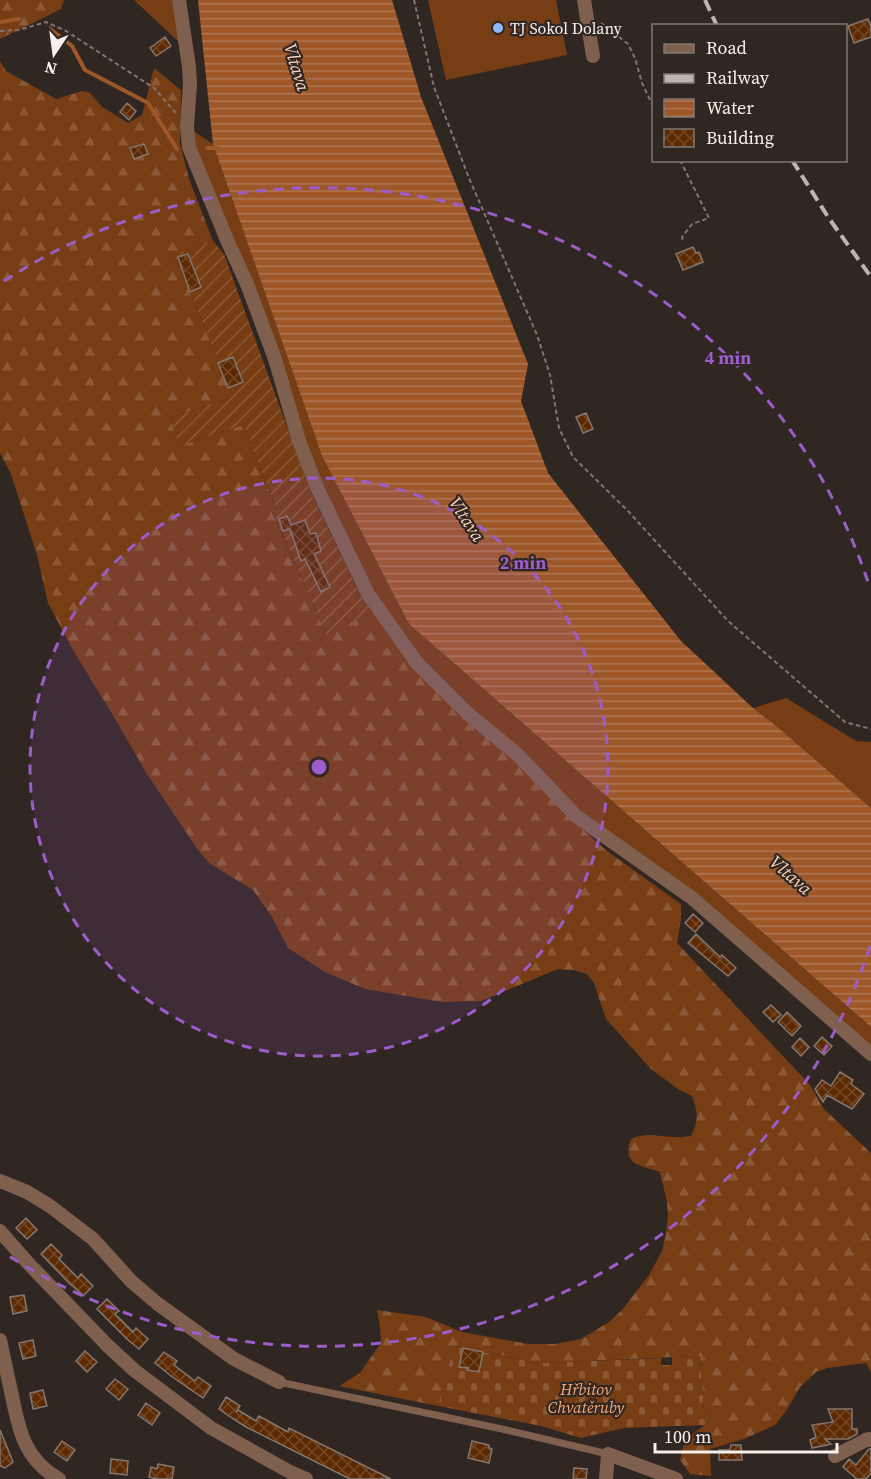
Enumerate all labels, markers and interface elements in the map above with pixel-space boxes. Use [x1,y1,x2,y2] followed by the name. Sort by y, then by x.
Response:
[510,17,623,39] place label: TJ Sokol Dolany
[491,21,505,35] marker: TJ Sokol Dolany
[24,24,84,84] north arrow
[652,24,847,162] legend
[706,35,747,60] text: Road
[278,40,316,95] water label: Vltava
[42,57,59,81] text: N
[706,65,770,90] text: Railway
[706,95,754,120] text: Water
[706,125,774,150] text: Building
[705,345,751,370] text: 4 min
[443,492,491,547] water label: Vltava
[500,550,546,575] text: 2 min
[309,757,329,777] centre of rings
[764,850,818,901] water label: Vltava
[548,1378,625,1418] park label: Hřbitov Chvatěruby
[655,1416,836,1454] scale bar
[664,1424,711,1449] text: 100 m

